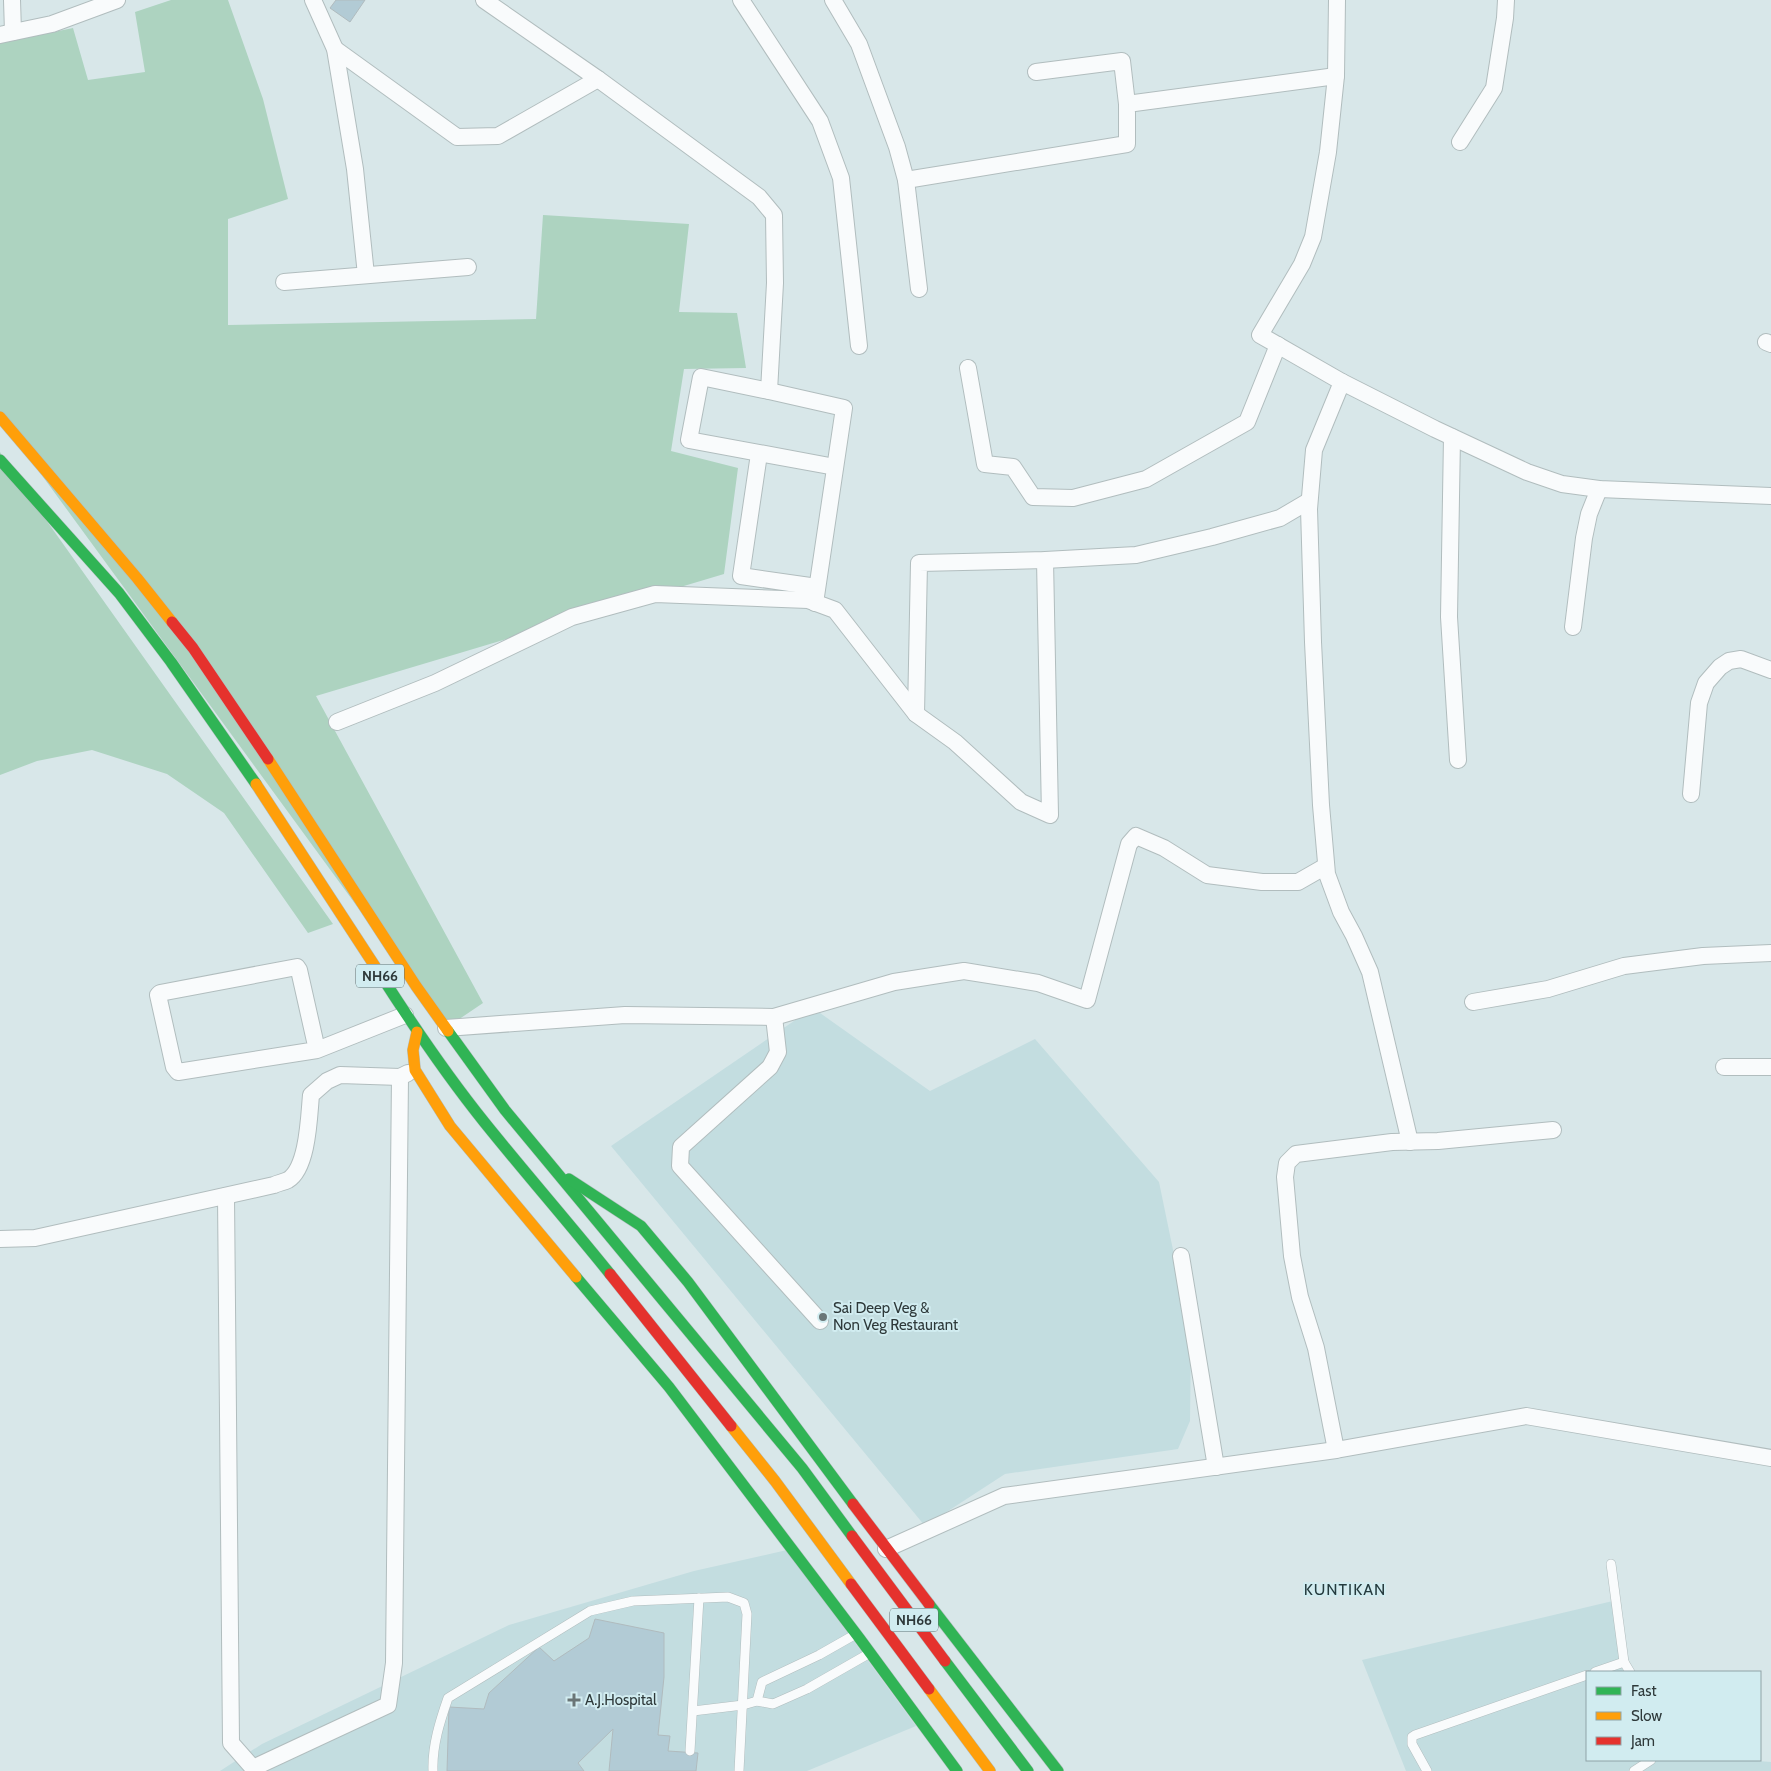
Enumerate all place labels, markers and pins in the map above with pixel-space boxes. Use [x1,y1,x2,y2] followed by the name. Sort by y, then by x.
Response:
[833,1299,958,1334] place label: Sai Deep Veg & Non Veg Restaurant
[817,1311,829,1323] marker: Sai Deep Veg & Non Veg Restaurant
[585,1691,657,1709] place label: A.J.Hospital
[567,1693,581,1707] marker: A.J.Hospital

